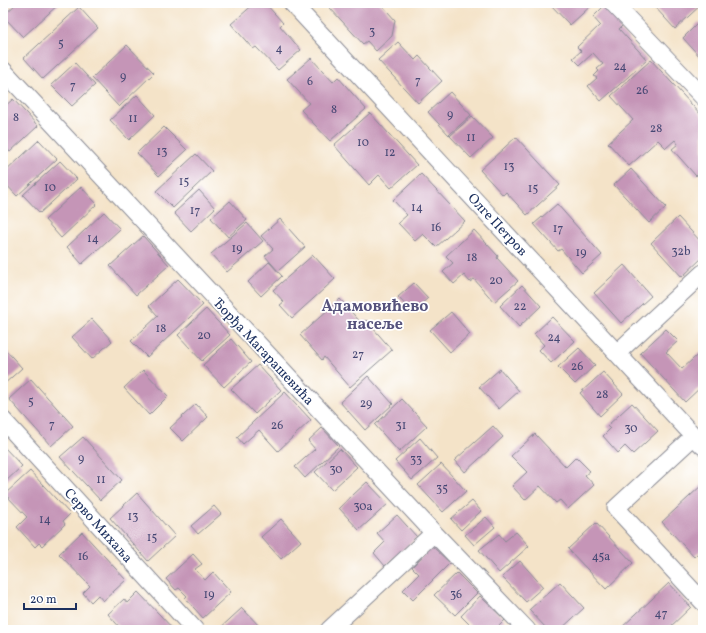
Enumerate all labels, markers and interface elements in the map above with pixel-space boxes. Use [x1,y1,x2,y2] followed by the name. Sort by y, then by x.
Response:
[369,24,375,40] house number: 3
[58,36,64,52] house number: 5
[275,41,283,57] house number: 4
[613,59,627,75] house number: 24
[120,69,126,85] house number: 9
[415,73,421,89] house number: 7
[307,74,313,90] house number: 6
[70,78,76,94] house number: 7
[636,83,648,99] house number: 26
[331,102,337,118] house number: 8
[447,107,453,123] house number: 9
[13,110,19,126] house number: 8
[128,111,138,127] house number: 11
[650,121,662,137] house number: 28
[466,130,476,146] house number: 11
[357,135,369,151] house number: 10
[157,144,167,160] house number: 13
[384,145,396,161] house number: 12
[504,159,514,175] house number: 13
[179,174,189,190] house number: 15
[44,180,56,196] house number: 10
[528,181,538,197] house number: 15
[463,189,531,261] street label: Олге Петров
[411,200,423,216] house number: 14
[190,203,200,219] house number: 17
[431,220,441,236] house number: 16
[553,221,563,237] house number: 17
[87,231,99,247] house number: 14
[232,241,242,257] house number: 19
[671,244,691,260] house number: 32b
[576,245,586,261] house number: 19
[467,250,477,266] house number: 18
[489,273,503,289] house number: 20
[208,294,318,410] street label: Ђорђа Магарашевића
[321,296,429,336] district label: Адамовићево насеље
[514,299,526,315] house number: 22
[156,321,166,337] house number: 18
[197,328,211,344] house number: 20
[547,330,561,346] house number: 24
[352,347,364,363] house number: 27
[571,359,583,375] house number: 26
[596,387,608,403] house number: 28
[28,394,34,410] house number: 5
[360,396,372,412] house number: 29
[49,417,55,433] house number: 7
[271,418,283,434] house number: 26
[396,418,406,434] house number: 31
[624,421,638,437] house number: 30
[78,451,84,467] house number: 9
[410,452,422,468] house number: 33
[329,462,343,478] house number: 30
[96,472,106,488] house number: 11
[436,481,448,497] house number: 35
[59,485,136,567] street label: Серво Михаља
[353,499,373,515] house number: 30a
[128,509,138,525] house number: 13
[39,512,51,528] house number: 14
[147,530,157,546] house number: 15
[78,549,88,565] house number: 16
[592,549,610,565] house number: 45a
[24,585,76,611] scale bar
[204,587,214,603] house number: 19
[450,587,462,603] house number: 36
[30,592,57,608] text: 20 m
[655,606,668,622] house number: 47

